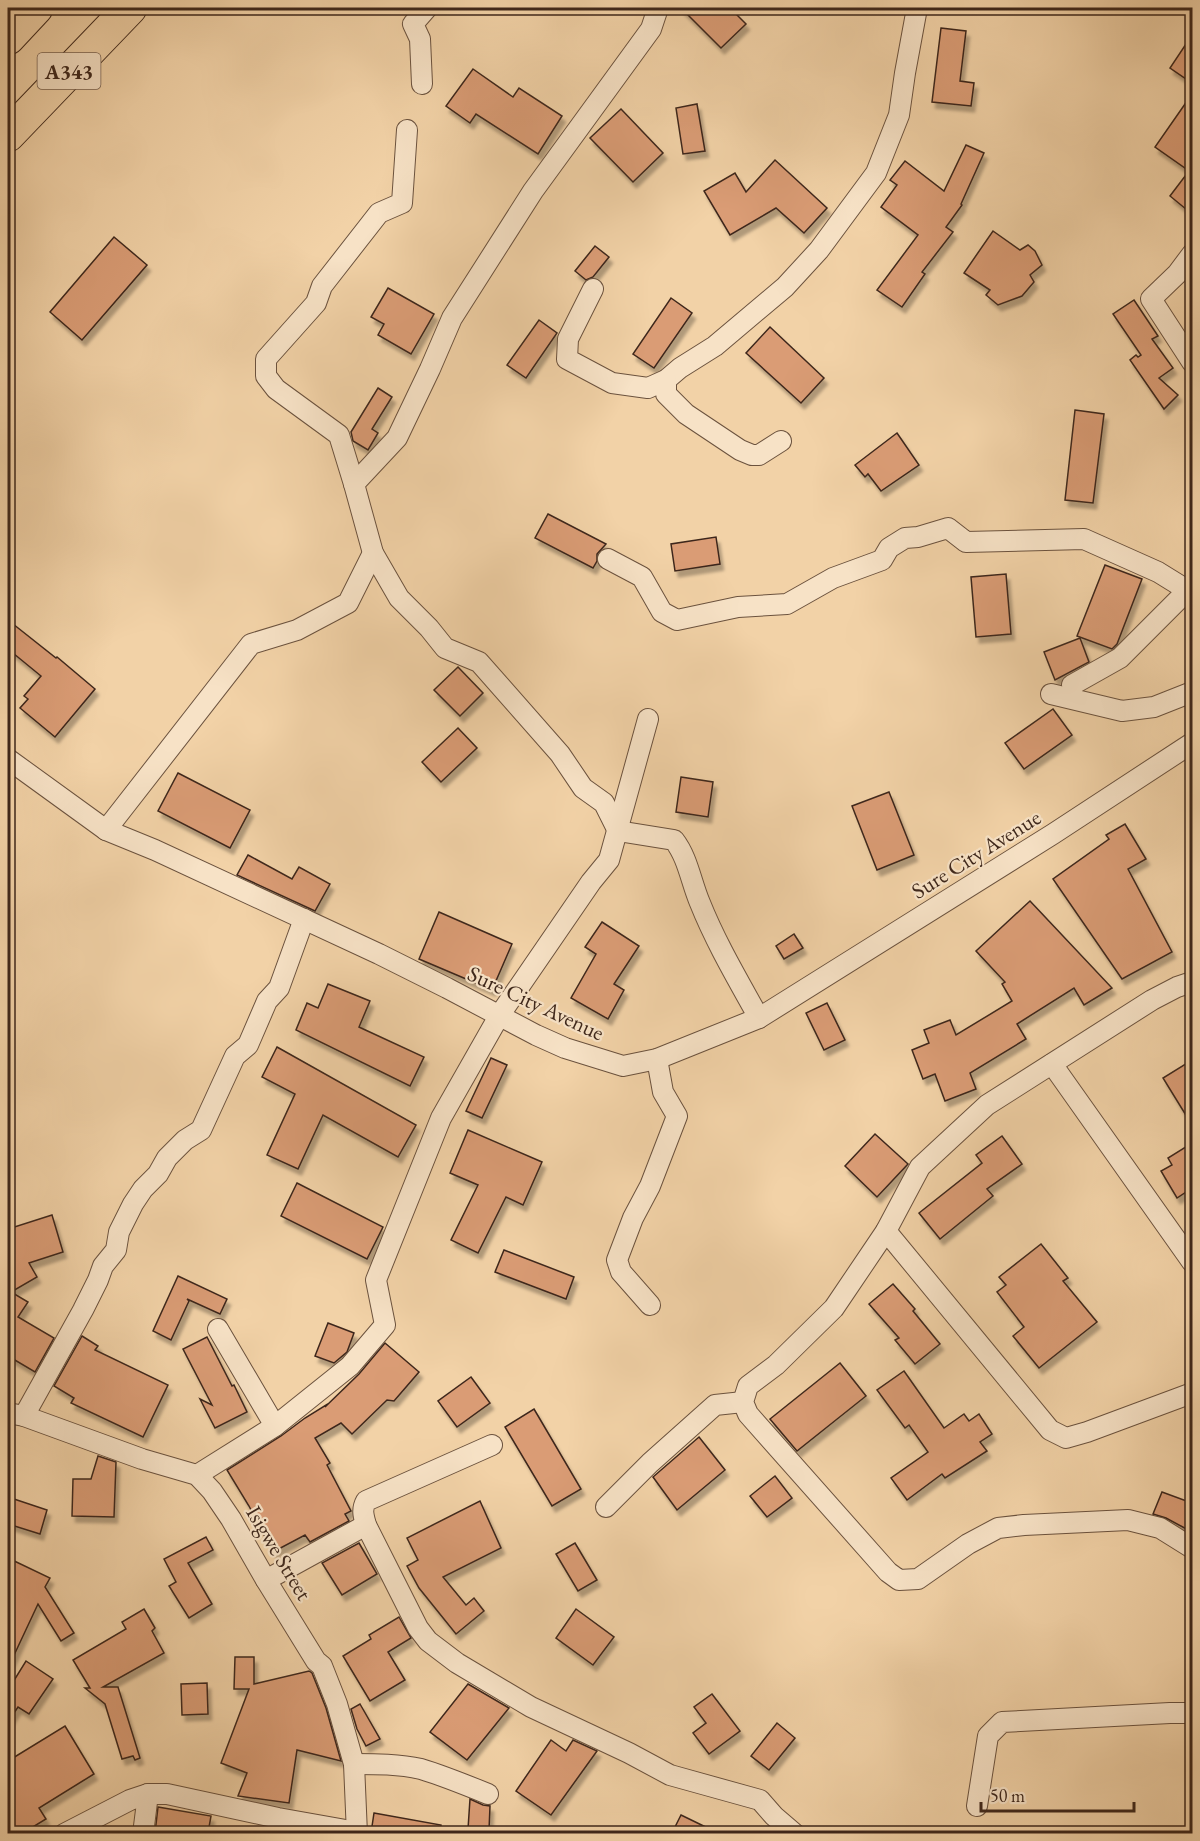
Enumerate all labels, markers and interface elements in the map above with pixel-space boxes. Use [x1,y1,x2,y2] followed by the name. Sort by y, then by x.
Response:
[38,53,100,89] road number: A343
[906,802,1046,905] street label: Sure City Avenue
[463,959,609,1047] street label: Sure City Avenue
[239,1500,319,1606] street label: Isigwe Street
[981,1775,1134,1813] scale bar
[990,1784,1025,1807] text: 50 m

